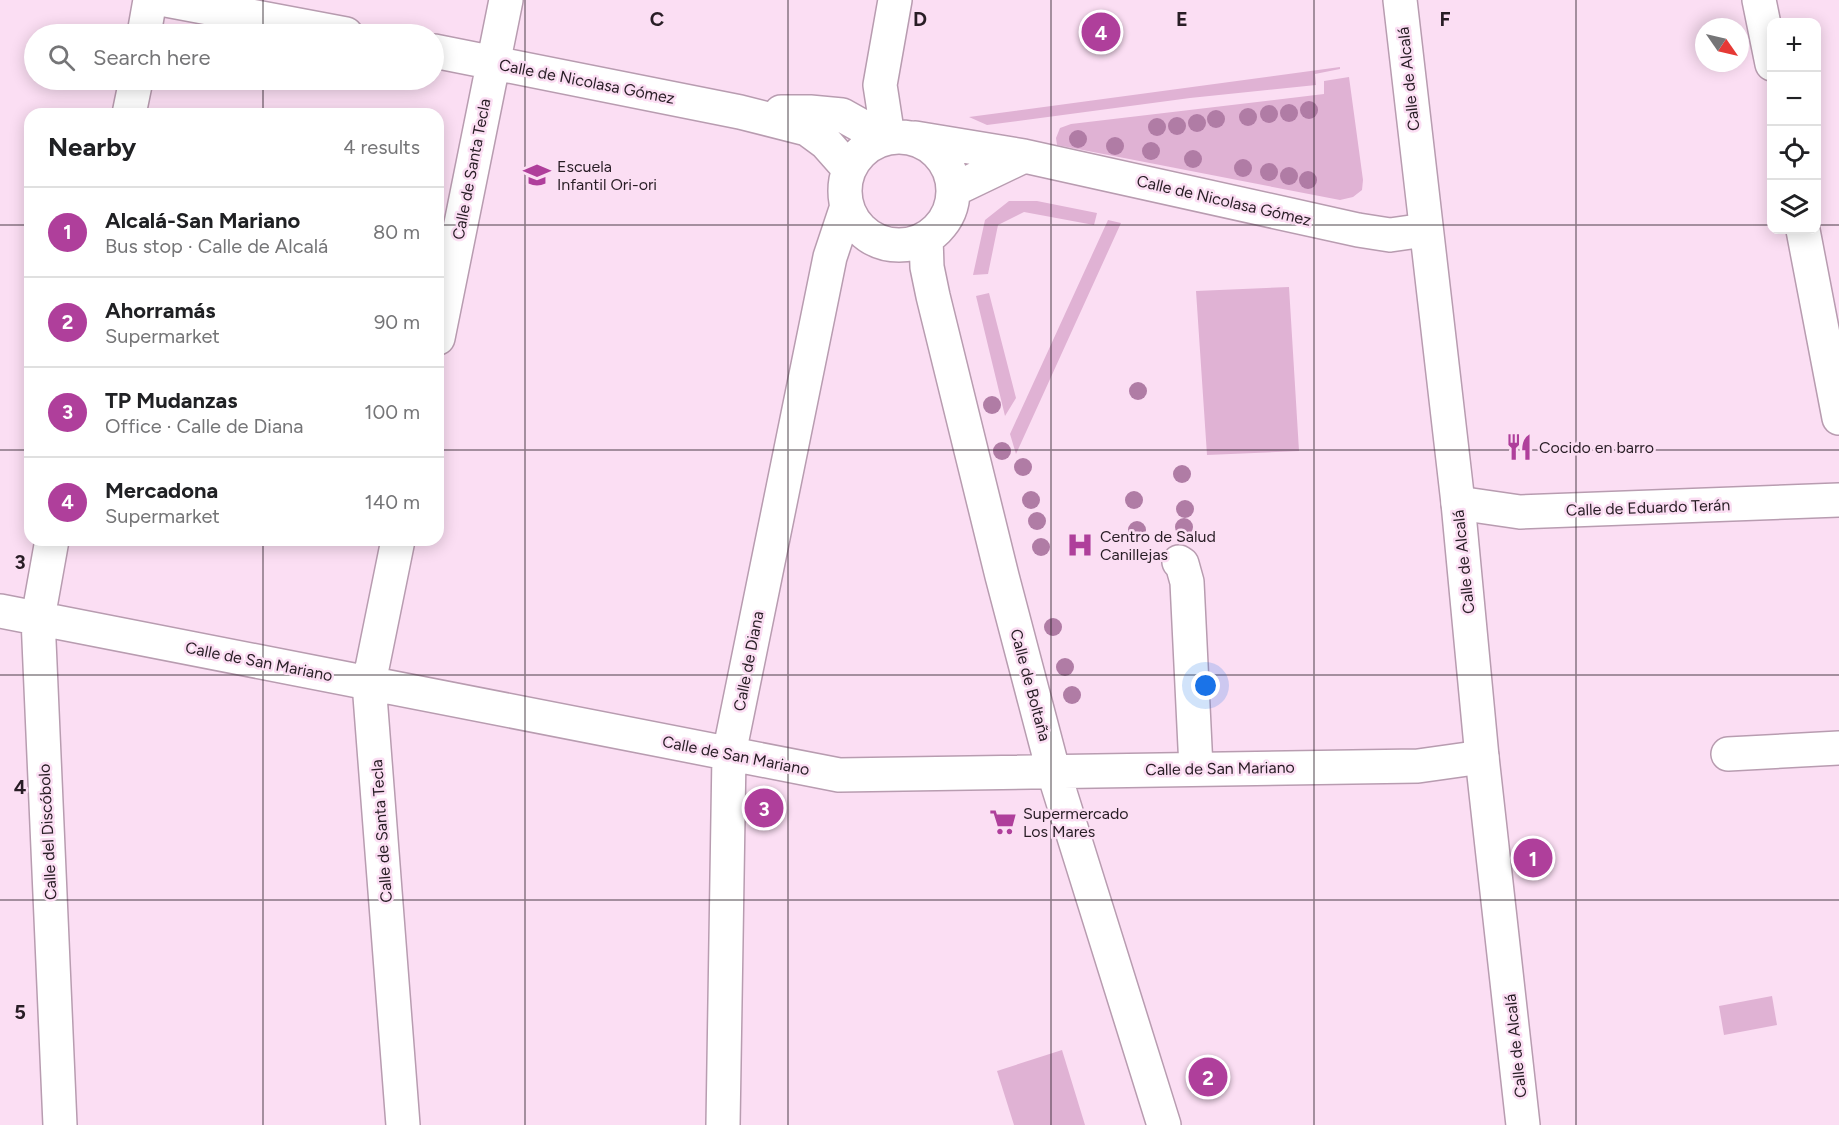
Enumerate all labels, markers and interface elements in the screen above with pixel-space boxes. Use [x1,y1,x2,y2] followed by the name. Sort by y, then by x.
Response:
[650,7,664,31] text: C
[913,7,927,31] text: D
[1176,7,1188,31] text: E
[1439,7,1451,31] text: F
[1082,9,1120,54] pin: 4
[1695,18,1749,72] north arrow
[1767,18,1821,234] map controls
[1767,18,1821,72] button: +
[24,24,444,90] search box
[1394,26,1423,132] street label: Calle de Alcalá
[45,41,78,74] icon: search
[93,44,211,71] text: Search here
[498,55,676,108] street label: Calle de Nicolasa Gómez
[1767,72,1821,126] button: −
[448,97,495,241] street label: Calle de Santa Tecla
[1767,126,1821,180] button: locate
[48,131,136,163] text: Nearby
[343,135,420,159] text: 4 results
[557,157,657,194] place label: Escuela Infantil Ori-ori
[522,160,552,190] school or university icon: Escuela Infantil Ori-ori
[1135,171,1313,230] street label: Calle de Nicolasa Gómez
[1767,180,1821,234] button: layers
[105,207,300,234] text: Alcalá-San Mariano
[63,220,72,244] text: 1
[373,220,420,244] text: 80 m
[105,234,328,258] text: Bus stop · Calle de Alcalá
[105,297,215,324] text: Ahorramás
[62,310,73,334] text: 2
[374,310,420,334] text: 90 m
[105,324,220,348] text: Supermarket
[105,387,238,414] text: TP Mudanzas
[62,400,73,424] text: 3
[364,400,420,424] text: 100 m
[105,414,303,438] text: Office · Calle de Diana
[1504,432,1534,462] restaurant icon: Cocido en barro
[1539,438,1654,457] place label: Cocido en barro
[105,477,218,504] text: Mercadona
[61,490,74,514] text: 4
[365,490,420,514] text: 140 m
[1565,495,1731,520] street label: Calle de Eduardo Terán
[105,504,220,528] text: Supermarket
[1449,509,1478,615] street label: Calle de Alcalá
[1100,527,1216,564] place label: Centro de Salud Canillejas
[1065,530,1095,560] hospital icon: Centro de Salud Canillejas
[14,550,26,574] text: 3
[729,609,767,713] street label: Calle de Diana
[1006,627,1055,743] street label: Calle de Boltaña
[184,638,334,685] street label: Calle de San Mariano
[1191,671,1220,700] your location
[661,732,811,779] street label: Calle de San Mariano
[1145,758,1295,779] street label: Calle de San Mariano
[367,759,396,903] street label: Calle de Santa Tecla
[34,763,61,901] street label: Calle del Discóbolo
[14,775,27,799] text: 4
[744,786,783,830] pin: 3
[1023,804,1129,841] place label: Supermercado Los Mares
[988,807,1018,837] supermarket icon: Supermercado Los Mares
[1514,836,1552,880] pin: 1
[1501,993,1530,1099] street label: Calle de Alcalá
[14,1000,26,1024] text: 5
[1188,1054,1228,1100] pin: 2

